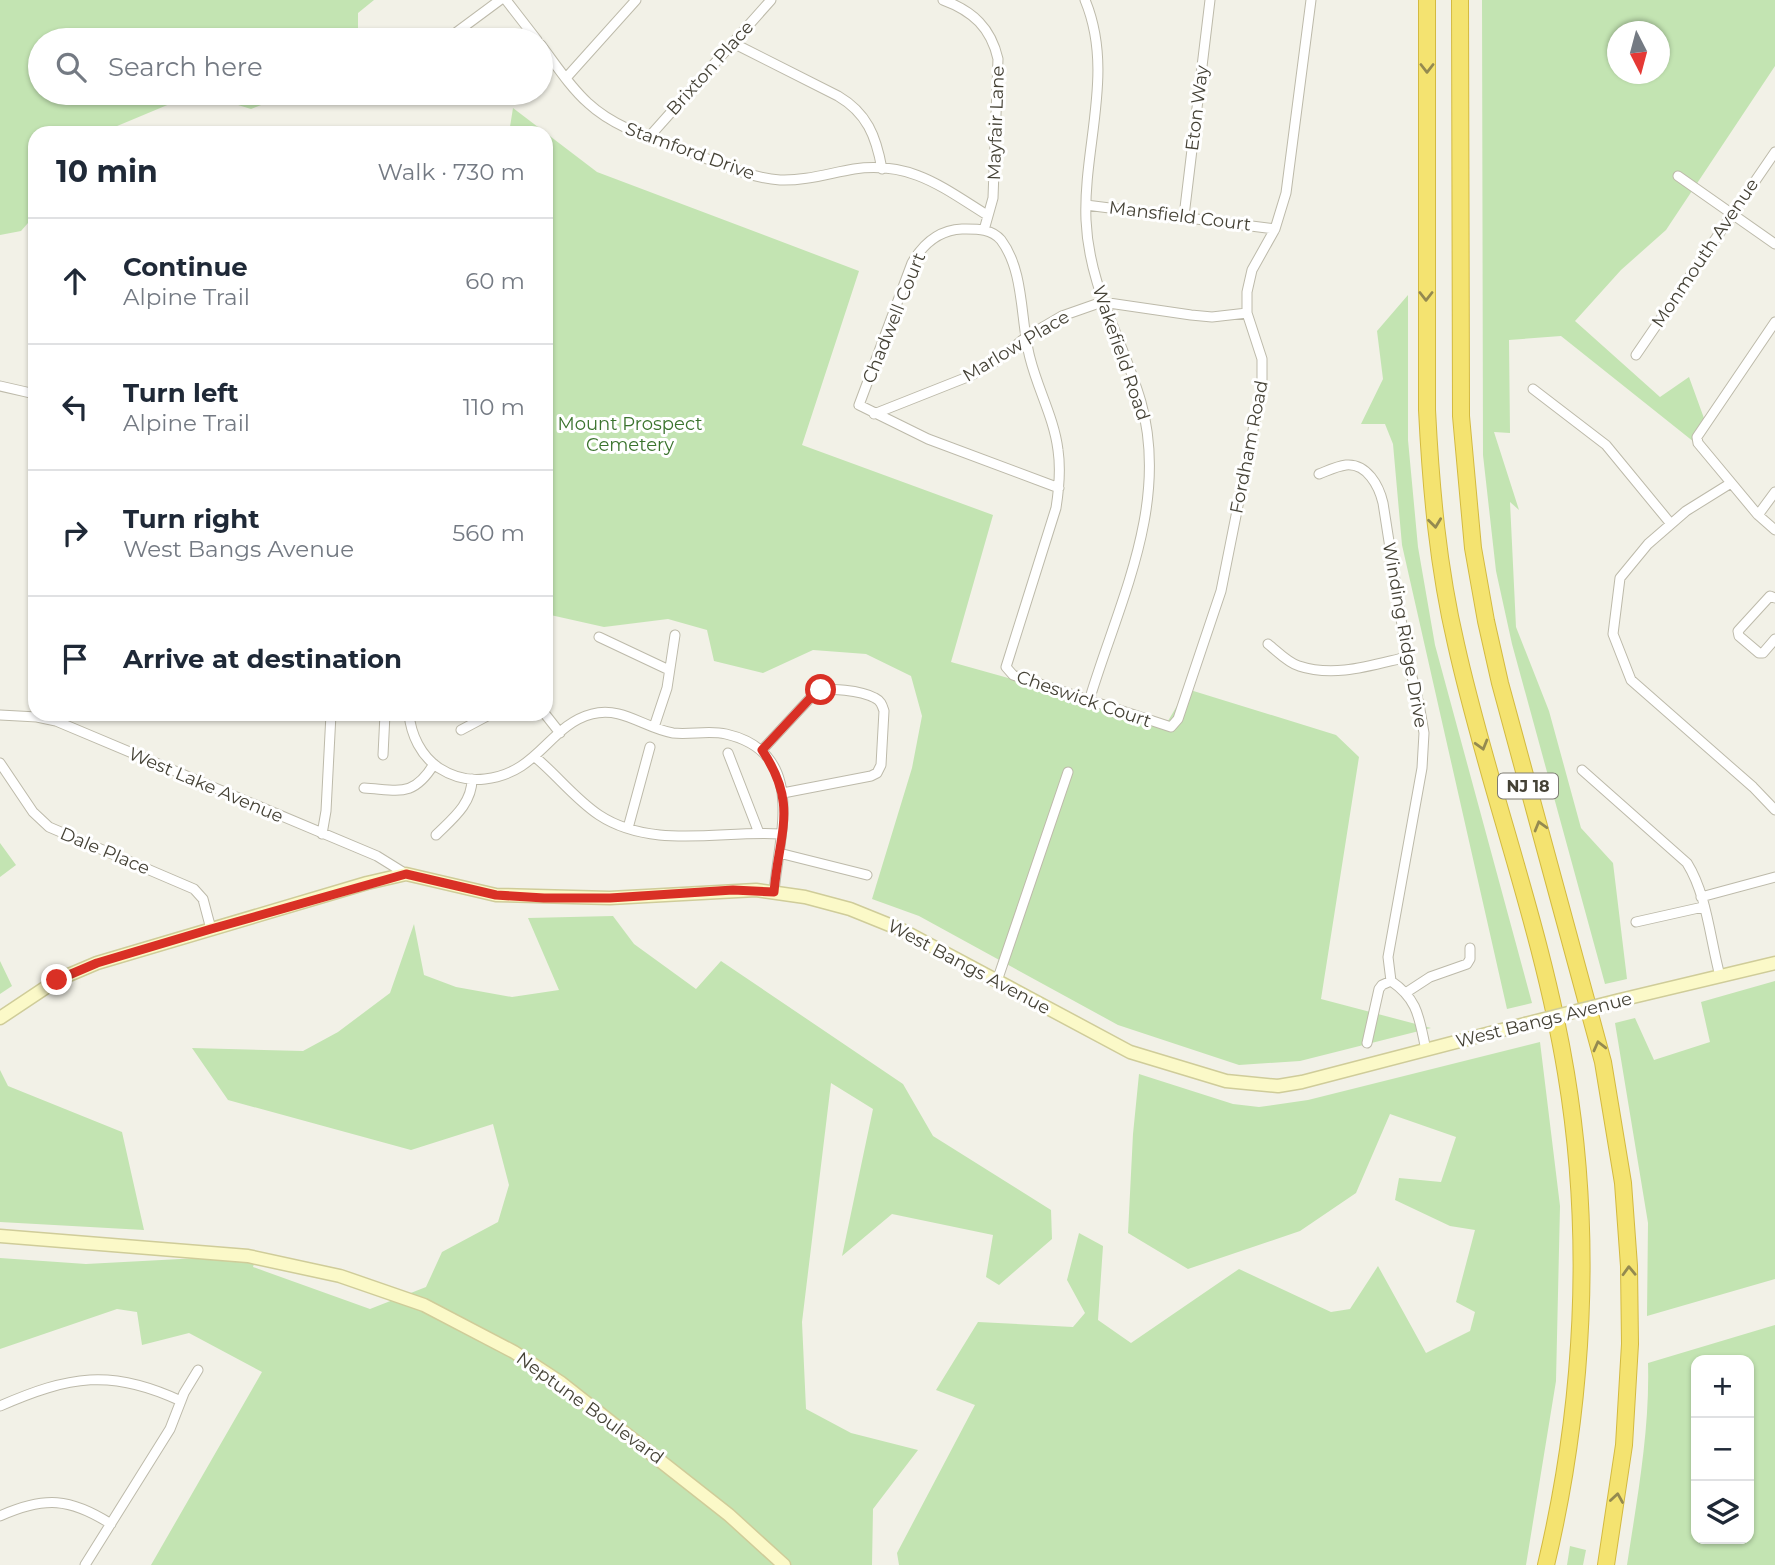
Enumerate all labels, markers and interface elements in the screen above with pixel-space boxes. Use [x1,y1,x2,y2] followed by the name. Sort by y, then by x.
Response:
[662,16,758,120] street label: Brixton Place
[1607,21,1670,84] north arrow
[28,28,553,105] search box
[52,48,90,86] icon: search
[108,51,263,83] text: Search here
[1419,63,1435,74] one-way arrow
[1181,64,1213,152] street label: Eton Way
[983,65,1009,181] street label: Mayfair Lane
[622,117,758,185] street label: Stamford Drive
[56,153,158,190] text: 10 min
[377,158,525,186] text: Walk · 730 m
[1647,174,1763,332] street label: Monmouth Avenue
[1108,196,1252,236] street label: Mansfield Court
[858,249,930,387] street label: Chadwell Court
[123,251,248,283] text: Continue
[56,262,94,300] icon: ahead
[465,267,525,295] text: 60 m
[123,283,250,311] text: Alpine Trail
[1088,283,1154,423] street label: Wakefield Road
[1418,291,1434,301] one-way arrow
[959,305,1073,386] street label: Marlow Place
[123,377,239,409] text: Turn left
[1225,379,1273,515] street label: Fordham Road
[56,388,94,426] icon: left
[463,393,525,421] text: 110 m
[123,409,250,437] text: Alpine Trail
[558,413,702,456] park label: Mount Prospect Cemetery
[123,503,259,535] text: Turn right
[56,514,94,552] icon: right
[1428,517,1443,529] one-way arrow
[452,519,525,547] text: 560 m
[123,535,354,563] text: West Bangs Avenue
[1378,540,1432,730] street label: Winding Ridge Drive
[56,640,94,678] icon: arrive
[123,643,402,675] text: Arrive at destination
[1014,666,1154,732] street label: Cheswick Court
[805,674,836,705] route start
[1474,739,1488,751] one-way arrow
[125,742,287,828] street label: West Lake Avenue
[1498,774,1558,799] road number: NJ 18
[1534,820,1548,832] one-way arrow
[57,822,153,880] street label: Dale Place
[884,915,1054,1019] street label: West Bangs Avenue
[41,964,72,995] route end
[1454,987,1635,1053] street label: West Bangs Avenue
[1593,1040,1607,1052] one-way arrow
[1622,1265,1637,1276] one-way arrow
[512,1347,668,1469] street label: Neptune Boulevard
[1691,1355,1754,1544] map controls
[1691,1355,1754,1418] button: +
[1691,1418,1754,1481] button: −
[1691,1481,1754,1544] button: layers
[1609,1492,1624,1504] one-way arrow

